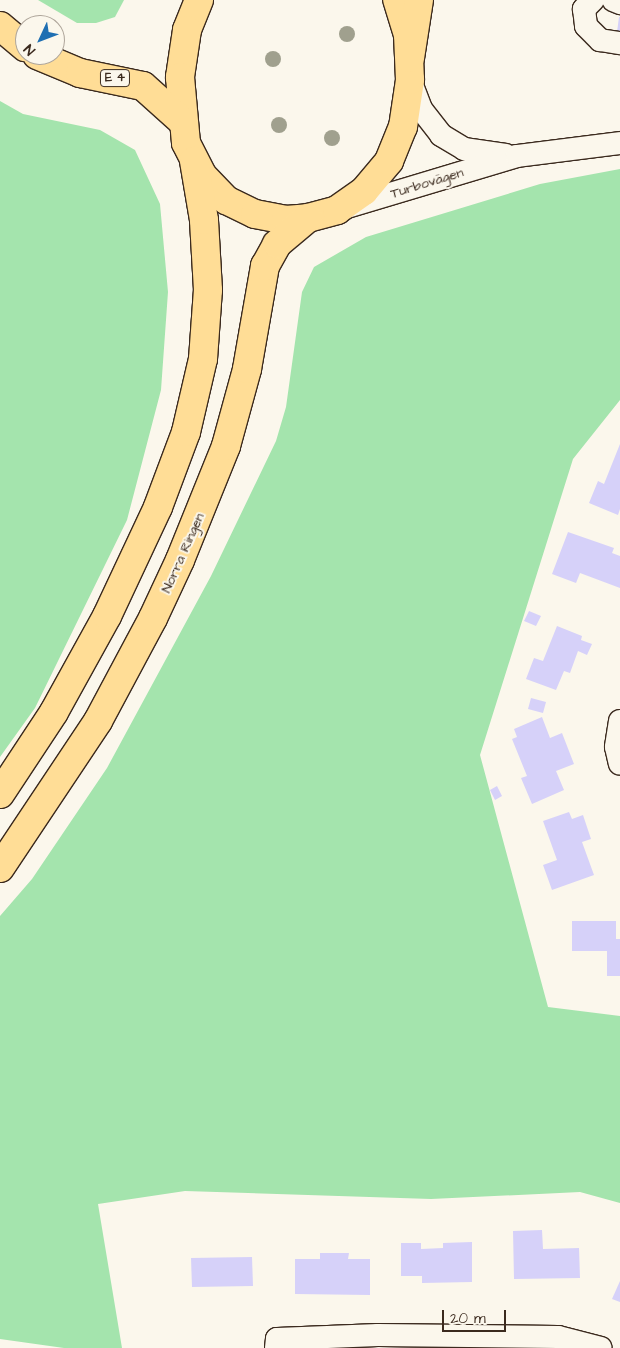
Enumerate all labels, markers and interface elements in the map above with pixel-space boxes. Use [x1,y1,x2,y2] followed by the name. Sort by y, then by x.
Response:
[15,15,65,65] north arrow
[19,40,40,60] text: N
[99,68,131,88] road number: E 4
[388,164,466,202] street label: Turbovägen
[158,510,208,596] street label: Norra Ringen
[445,1300,509,1332] scale bar
[450,1308,486,1329] text: 20 m

